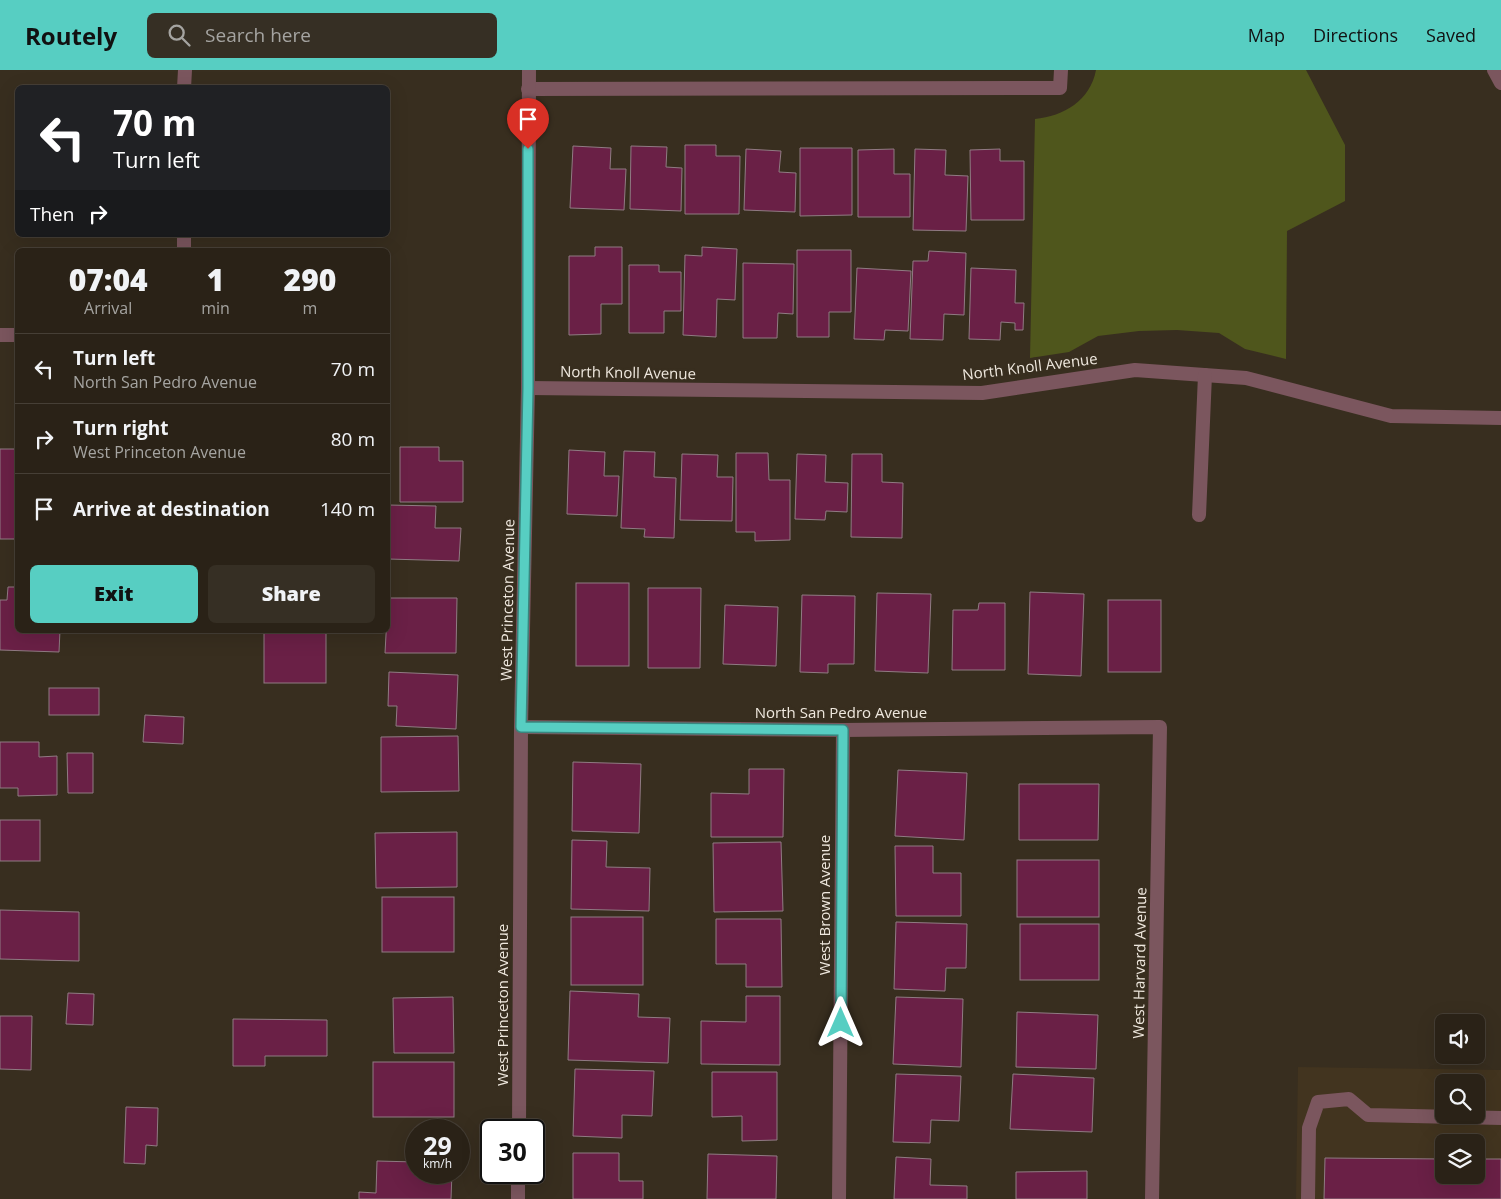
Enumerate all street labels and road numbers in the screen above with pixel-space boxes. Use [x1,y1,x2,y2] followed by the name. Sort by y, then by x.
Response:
[961,348,1099,384] street label: North Knoll Avenue
[560,361,696,383] street label: North Knoll Avenue
[496,519,518,681] street label: West Princeton Avenue
[755,702,927,722] street label: North San Pedro Avenue
[814,835,834,975] street label: West Brown Avenue
[1128,887,1150,1039] street label: West Harvard Avenue
[492,924,512,1086] street label: West Princeton Avenue

